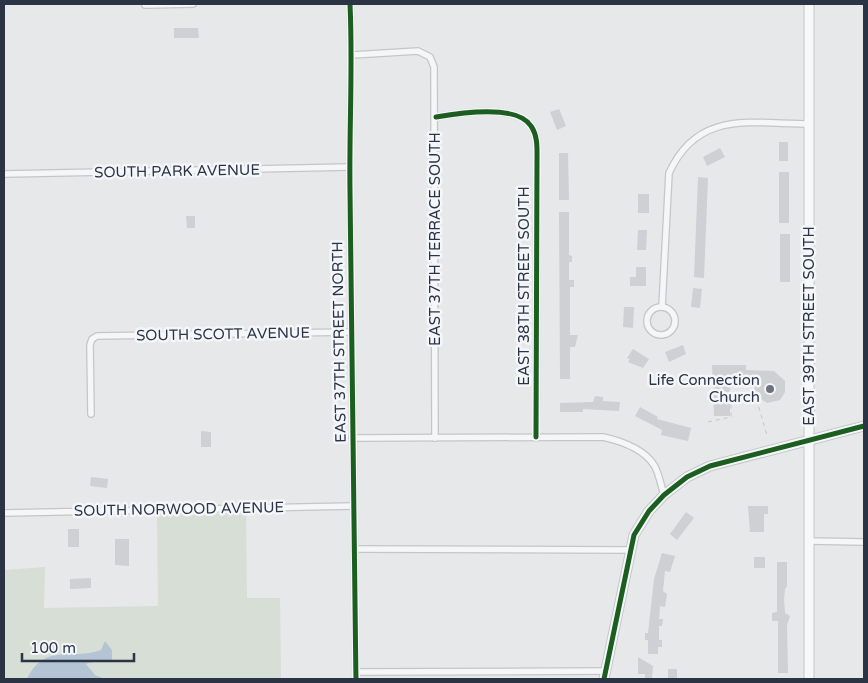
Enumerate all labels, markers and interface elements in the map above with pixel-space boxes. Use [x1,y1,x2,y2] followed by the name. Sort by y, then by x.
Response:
[426,132,444,346] street label: EAST 37TH TERRACE SOUTH
[94,161,260,181] street label: SOUTH PARK AVENUE
[515,186,533,386] street label: EAST 38TH STREET SOUTH
[800,226,818,426] street label: EAST 39TH STREET SOUTH
[328,241,350,443] street label: EAST 37TH STREET NORTH
[136,323,310,345] street label: SOUTH SCOTT AVENUE
[648,371,760,406] place label: Life Connection Church
[764,383,776,395] marker: Life Connection Church
[74,498,284,520] street label: SOUTH NORWOOD AVENUE
[22,630,135,662] scale bar
[30,639,76,657] text: 100 m

